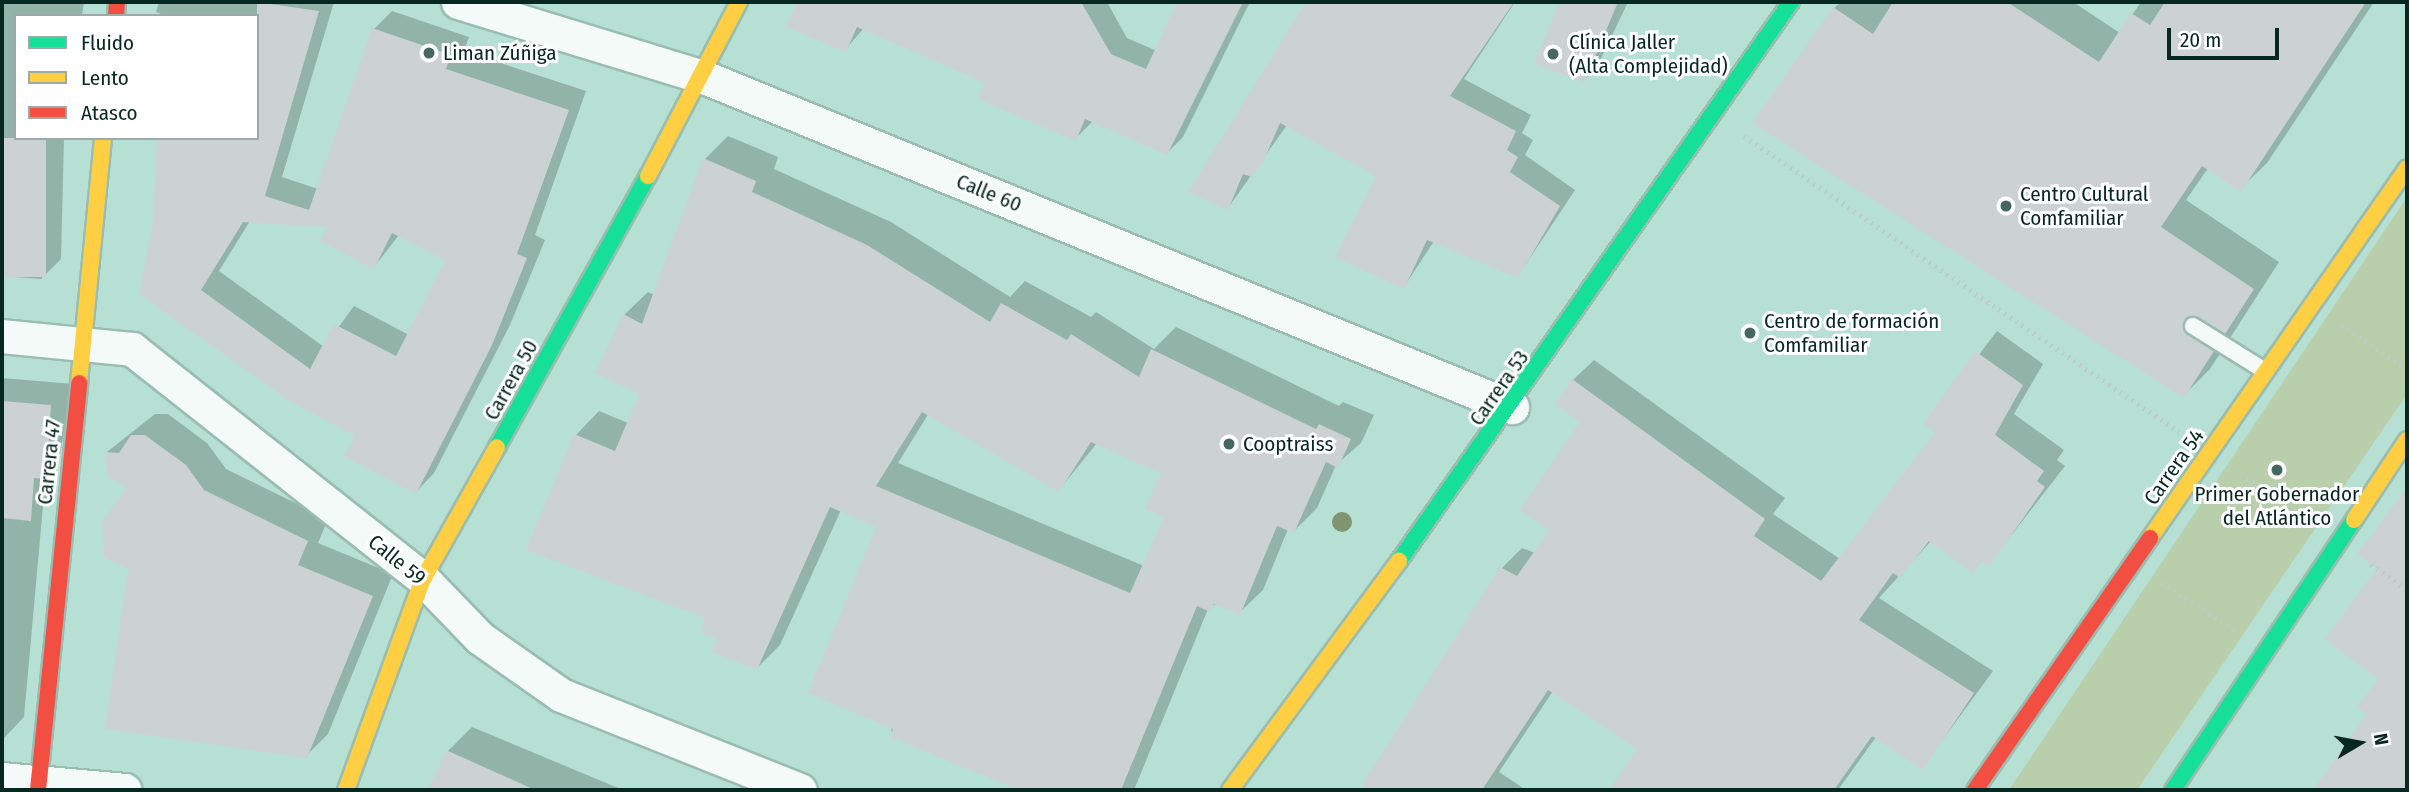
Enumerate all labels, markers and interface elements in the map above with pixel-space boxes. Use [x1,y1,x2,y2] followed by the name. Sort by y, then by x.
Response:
[14,14,259,140] legend
[2171,14,2283,58] scale bar
[2180,27,2221,53] text: 20 m
[1569,29,1728,79] place label: Clínica Jaller (Alta Complejidad)
[81,30,134,56] text: Fluido
[443,40,557,66] place label: Liman Zúñiga
[1543,44,1563,64] marker: Clínica Jaller (Alta Complejidad)
[421,45,437,61] marker: Liman Zúñiga
[81,65,129,91] text: Lento
[81,100,138,126] text: Atasco
[953,169,1025,217] street label: Calle 60
[2020,181,2148,231] place label: Centro Cultural Comfamiliar
[1998,198,2014,214] marker: Centro Cultural Comfamiliar
[1764,308,1939,358] place label: Centro de formación Comfamiliar
[1742,325,1758,341] marker: Centro de formación Comfamiliar
[479,336,543,424] street label: Carrera 50
[1464,346,1534,430] street label: Carrera 53
[32,418,66,506] street label: Carrera 47
[2139,424,2209,510] street label: Carrera 54
[1243,431,1333,457] place label: Cooptraiss
[1221,436,1237,452] marker: Cooptraiss
[2269,462,2285,478] marker: Primer Gobernador del Atlántico
[2195,481,2359,531] place label: Primer Gobernador del Atlántico
[363,529,431,591] street label: Calle 59
[2325,708,2395,778] north arrow
[2369,732,2393,747] text: N

